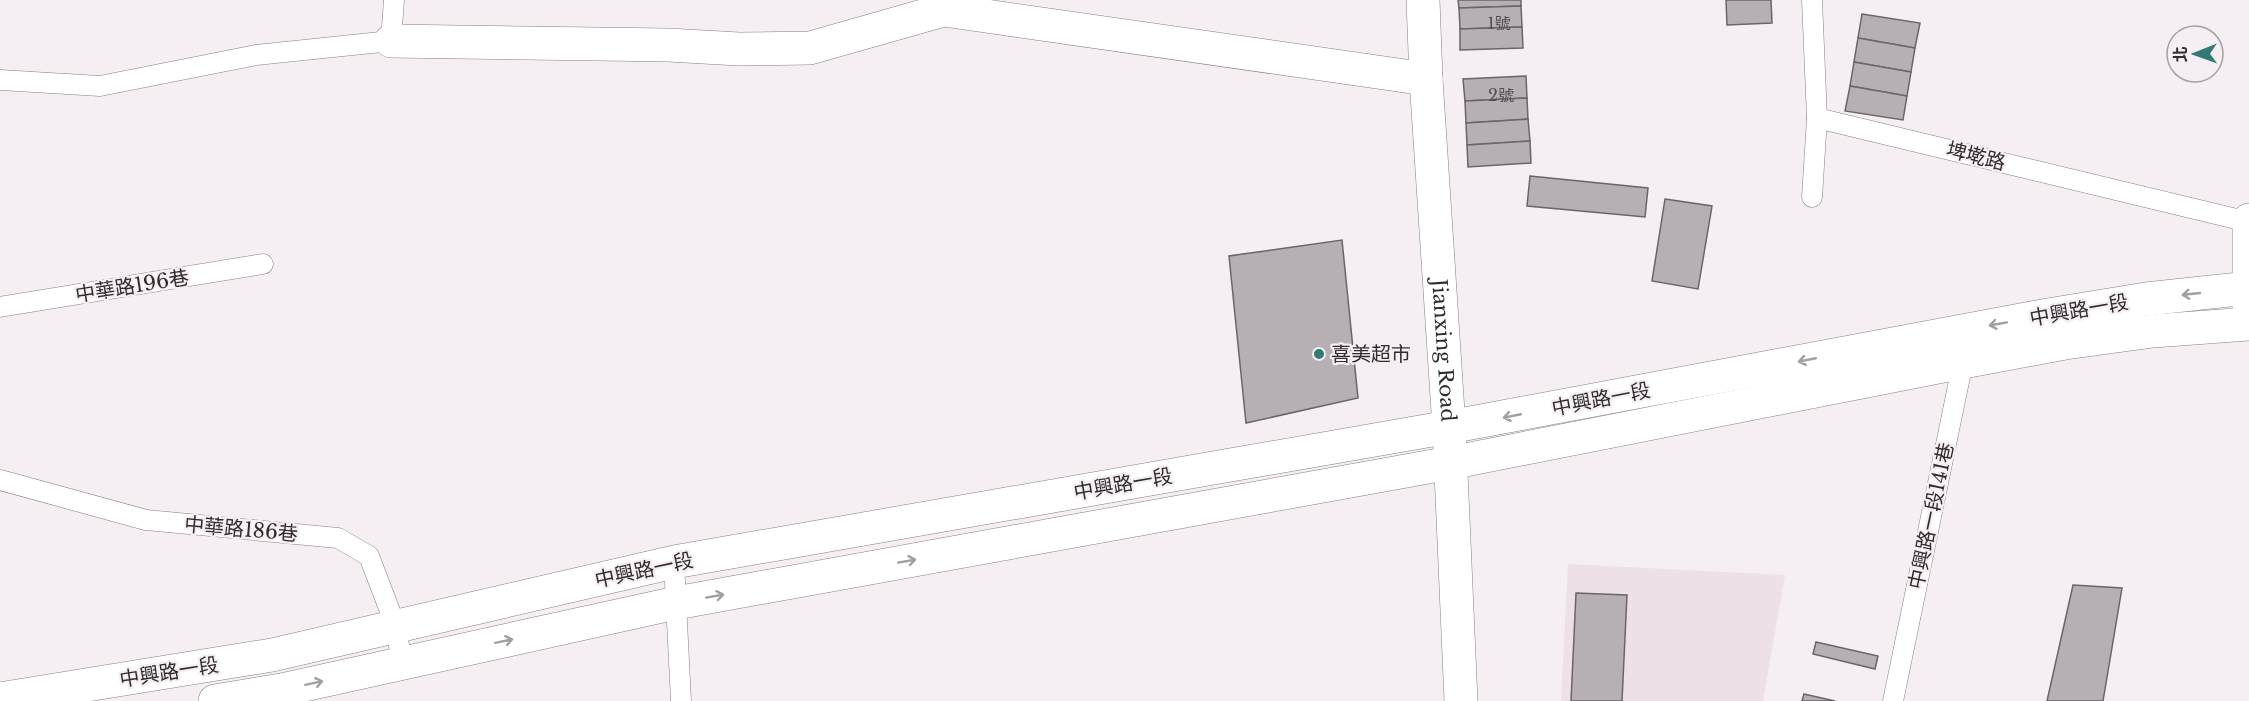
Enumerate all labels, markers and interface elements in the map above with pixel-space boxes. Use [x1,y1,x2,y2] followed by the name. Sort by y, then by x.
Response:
[1487,13,1511,33] house number: 1號
[2165,24,2225,84] north arrow
[2170,46,2190,62] text: 北
[1488,85,1514,105] house number: 2號
[1944,137,2008,175] street label: 埤墘路
[74,265,190,307] street label: 中華路196巷
[1427,275,1461,422] street label: Jianxing Road
[2028,289,2130,331] street label: 中興路一段
[2181,289,2201,300] one-way arrow
[1989,319,2009,330] one-way arrow
[1331,342,1411,366] place label: 喜美超市
[1312,347,1326,361] marker: 喜美超市
[1797,355,1817,366] one-way arrow
[1550,378,1652,420] street label: 中興路一段
[1502,411,1522,422] one-way arrow
[1904,440,1958,592] street label: 中興路一段141巷
[1072,463,1174,505] street label: 中興路一段
[183,512,299,546] street label: 中華路186巷
[593,548,695,592] street label: 中興路一段
[897,555,917,566] one-way arrow
[705,590,725,601] one-way arrow
[494,635,514,646] one-way arrow
[118,652,220,692] street label: 中興路一段
[304,677,323,688] one-way arrow

